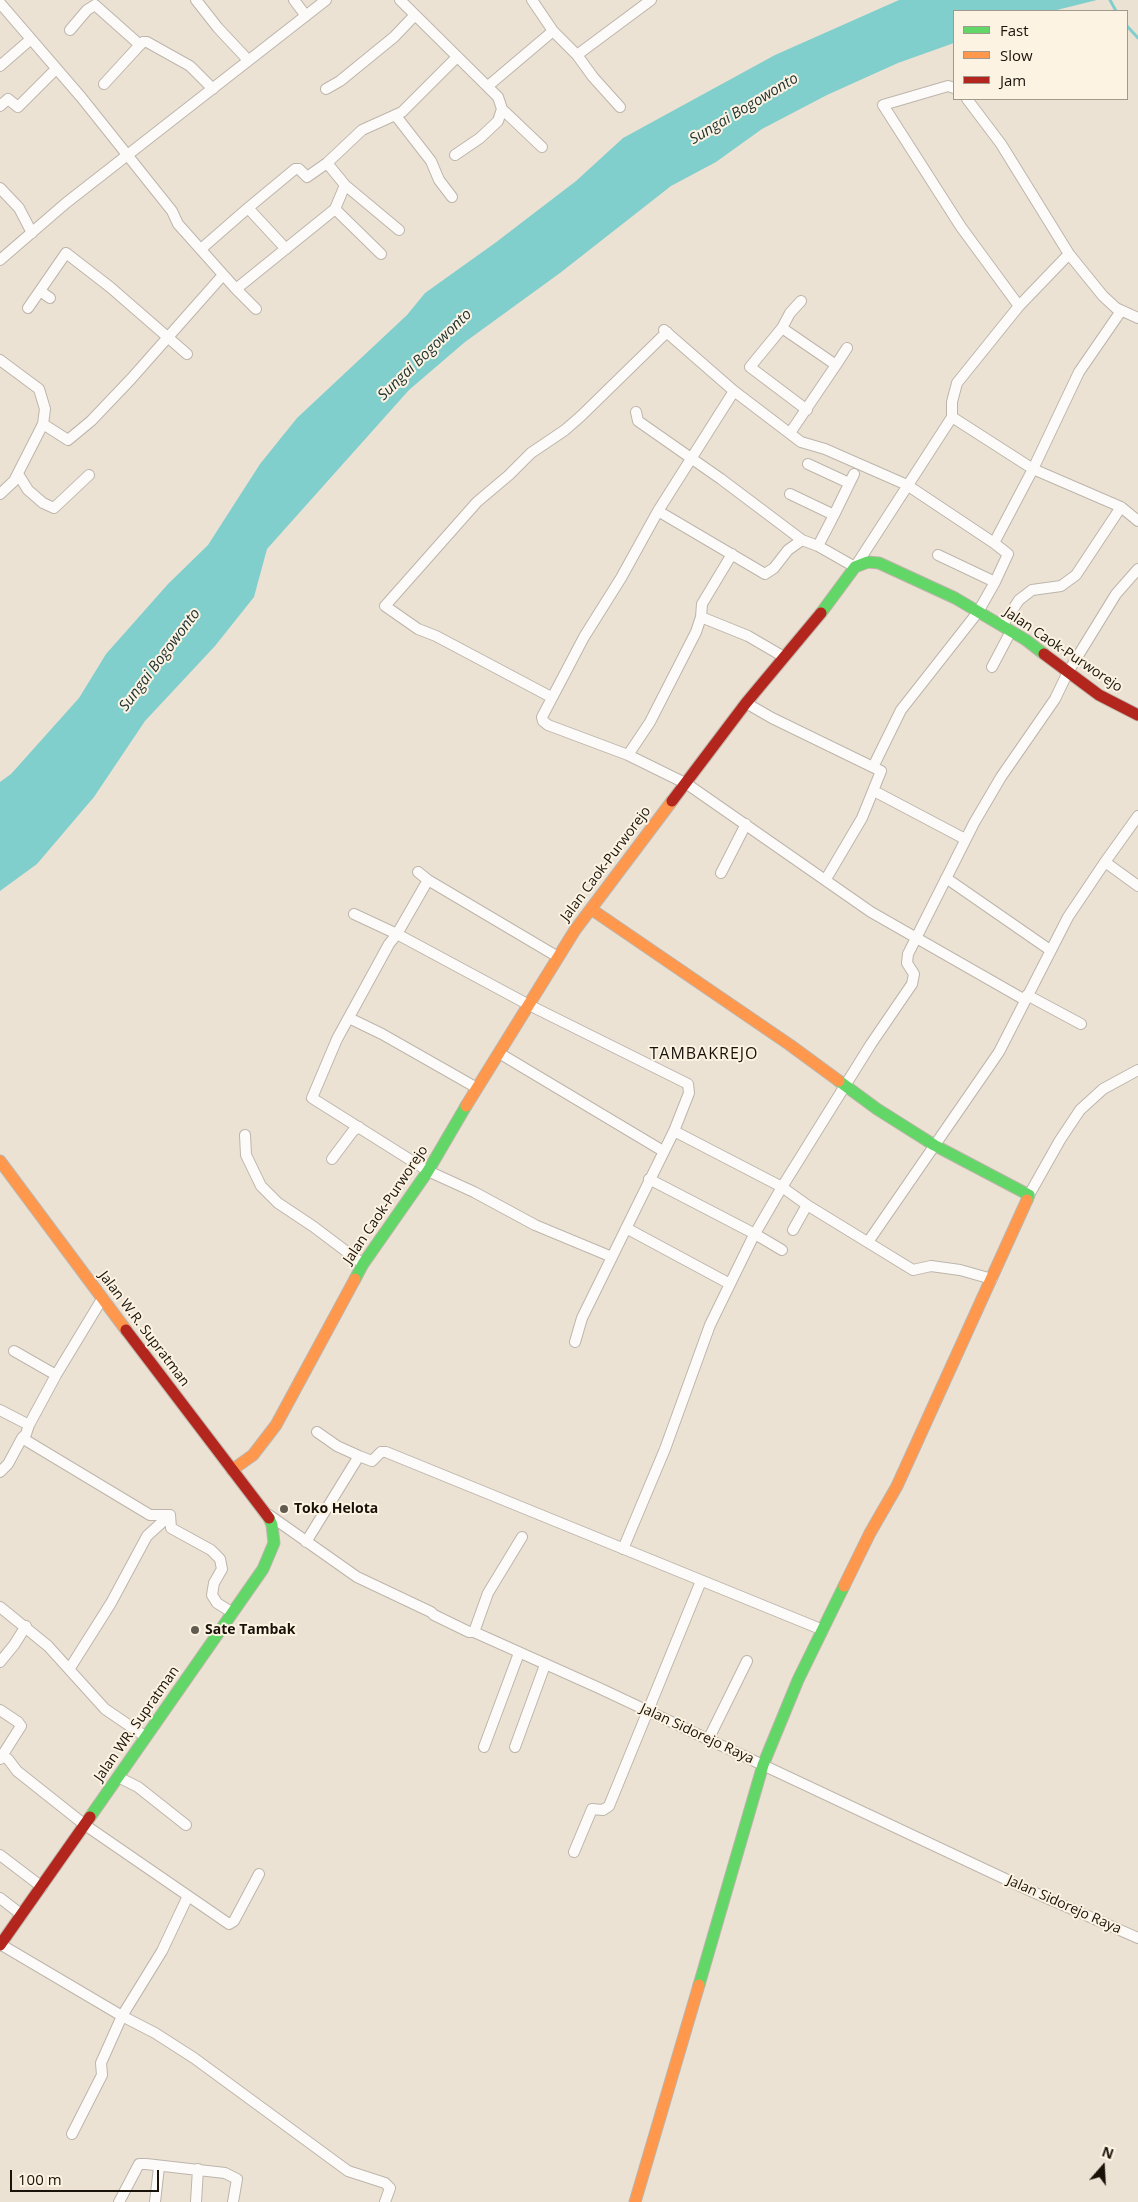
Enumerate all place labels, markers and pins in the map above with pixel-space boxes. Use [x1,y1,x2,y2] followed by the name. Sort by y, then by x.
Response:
[294,1501,378,1517] place label: Toko Helota
[278,1503,290,1515] marker: Toko Helota
[205,1622,295,1638] place label: Sate Tambak
[189,1624,201,1636] marker: Sate Tambak

